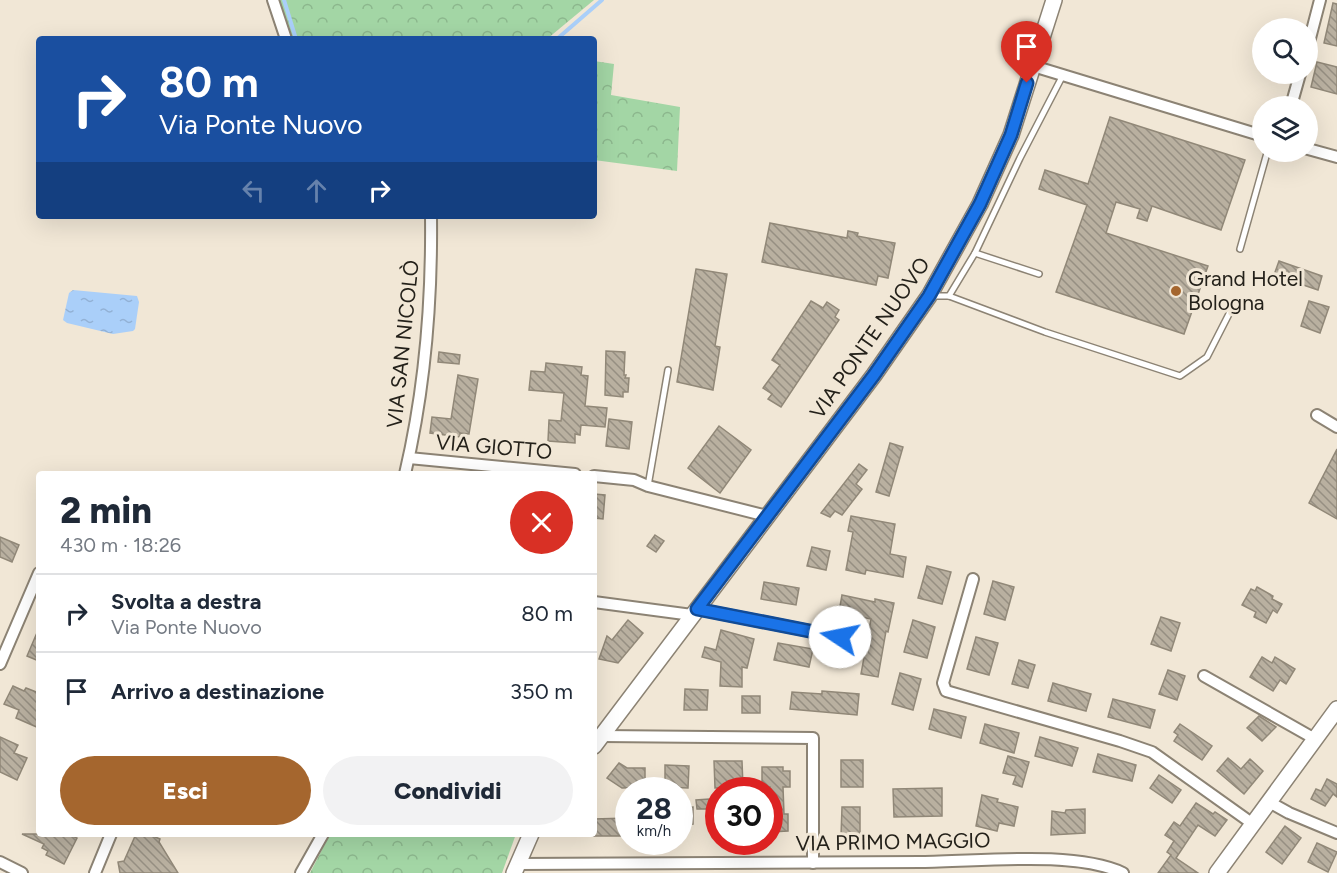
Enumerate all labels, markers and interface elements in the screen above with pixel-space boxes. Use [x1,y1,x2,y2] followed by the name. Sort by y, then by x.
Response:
[1252,18,1318,162] map controls
[1252,18,1318,84] button: search
[1001,21,1052,83] pin
[1010,30,1043,63] icon: arrive
[159,57,259,108] text: 80 m
[60,60,138,138] icon: right
[1252,96,1318,162] button: layers
[159,108,363,141] text: Via Ponte Nuovo
[237,174,270,207] icon: left
[300,174,333,207] icon: ahead
[363,174,396,207] icon: right
[804,252,935,423] street label: VIA PONTE NUOVO
[381,259,424,429] street label: VIA SAN NICOLÒ
[1188,266,1303,315] place label: Grand Hotel Bologna
[1169,284,1183,298] marker: Grand Hotel Bologna
[435,429,553,464] street label: VIA GIOTTO
[60,489,152,532] text: 2 min
[510,491,573,554] button: close
[60,533,181,557] text: 430 m · 18:26
[111,588,261,615] text: Svolta a destra
[60,597,93,630] icon: right
[521,600,573,627] text: 80 m
[808,605,872,669] position arrow
[111,615,262,639] text: Via Ponte Nuovo
[60,675,93,708] icon: arrive
[111,678,324,705] text: Arrivo a destinazione
[510,678,573,705] text: 350 m
[60,756,311,825] button: Esci
[323,756,573,825] button: Condividi
[705,777,783,855] speed limit sign: 30
[636,790,672,827] text: 28
[637,822,671,840] text: km/h
[795,827,991,856] street label: VIA PRIMO MAGGIO

